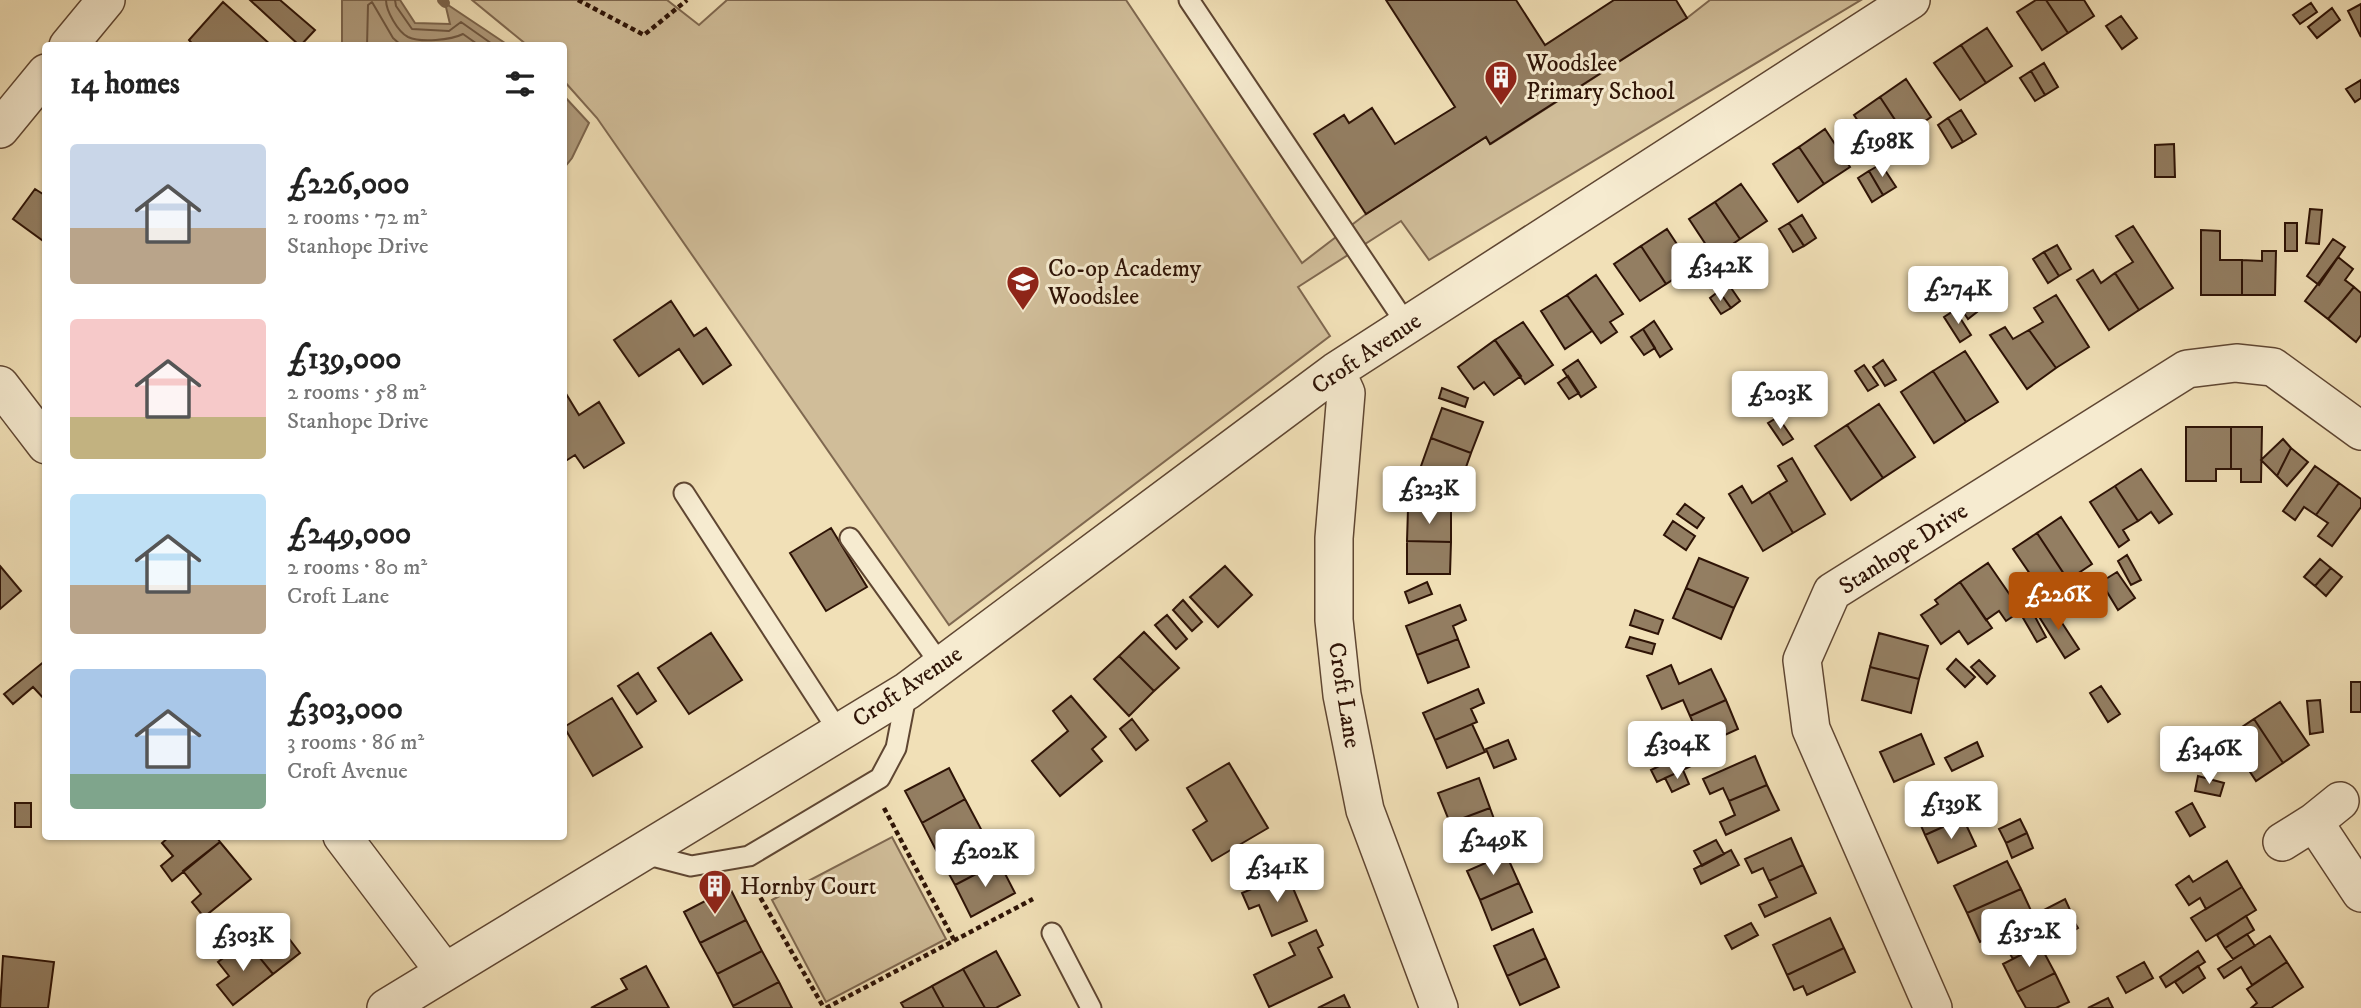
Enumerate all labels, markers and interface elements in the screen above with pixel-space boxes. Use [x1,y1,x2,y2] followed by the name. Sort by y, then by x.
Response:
[1525,49,1675,107] place label: Woodslee Primary School
[1482,58,1520,107] building icon: Woodslee Primary School
[501,65,539,103] icon: filters
[70,66,180,103] text: 14 homes
[1833,120,1931,179] pin: £198K
[1850,127,1914,156] text: £198K
[287,166,409,203] text: £226,000
[126,172,210,256] icon: home
[287,203,427,232] text: 2 rooms · 72 m²
[287,232,429,261] text: Stanhope Drive
[1671,244,1769,303] pin: £342K
[1687,251,1753,280] text: £342K
[1047,254,1202,312] place label: Co-op Academy Woodslee
[1004,263,1042,312] school or university icon: Co-op Academy Woodslee
[1909,266,2007,326] pin: £274K
[1924,274,1992,303] text: £274K
[1306,306,1427,402] street label: Croft Avenue
[287,341,401,378] text: £139,000
[126,347,210,431] icon: home
[1731,372,1829,431] pin: £203K
[287,378,426,407] text: 2 rooms · 58 m²
[1748,379,1812,408] text: £203K
[287,407,429,436] text: Stanhope Drive
[1380,466,1478,526] pin: £323K
[1399,474,1459,503] text: £323K
[1833,496,1974,602] street label: Stanhope Drive
[287,516,411,553] text: £249,000
[126,522,210,606] icon: home
[287,553,427,582] text: 2 rooms · 80 m²
[2009,572,2107,632] pin: £226K
[2025,580,2091,609] text: £226K
[287,582,389,611] text: Croft Lane
[847,639,968,735] street label: Croft Avenue
[1321,640,1367,750] street label: Croft Lane
[287,691,403,728] text: £303,000
[126,697,210,781] icon: home
[1628,722,1726,781] pin: £304K
[2160,726,2258,786] pin: £346K
[287,728,424,757] text: 3 rooms · 86 m²
[1644,729,1710,758] text: £304K
[2176,734,2242,763] text: £346K
[287,757,408,786] text: Croft Avenue
[1902,782,2000,841] pin: £139K
[1921,789,1981,818] text: £139K
[1444,818,1542,877] pin: £249K
[1459,825,1527,854] text: £249K
[936,830,1034,889] pin: £202K
[951,837,1019,866] text: £202K
[1228,844,1326,904] pin: £341K
[1246,852,1308,881] text: £341K
[696,867,734,916] building icon: Hornby Court
[740,872,877,902] place label: Hornby Court
[1980,909,2078,969] pin: £352K
[194,914,292,973] pin: £303K
[1997,917,2061,946] text: £352K
[212,921,274,950] text: £303K

